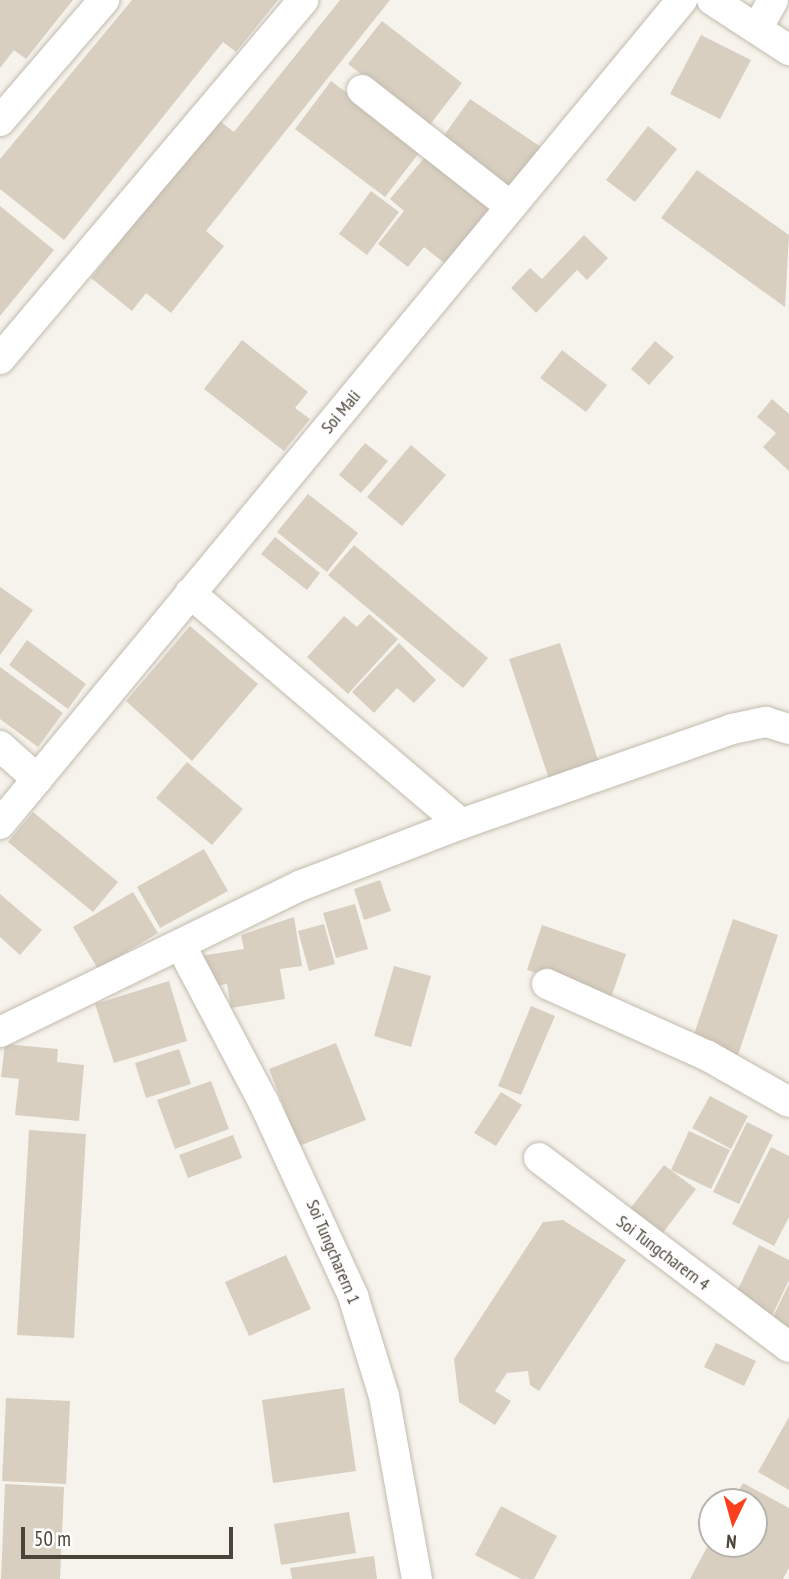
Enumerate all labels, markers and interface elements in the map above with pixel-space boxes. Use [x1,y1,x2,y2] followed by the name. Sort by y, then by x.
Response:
[317,386,365,438] street label: Soi Mali
[301,1196,365,1308] street label: Soi Tungcharern 1
[612,1211,714,1295] street label: Soi Tungcharern 4
[698,1488,768,1558] north arrow
[24,1512,236,1556] scale bar
[34,1525,71,1552] text: 50 m
[725,1530,738,1554] text: N

